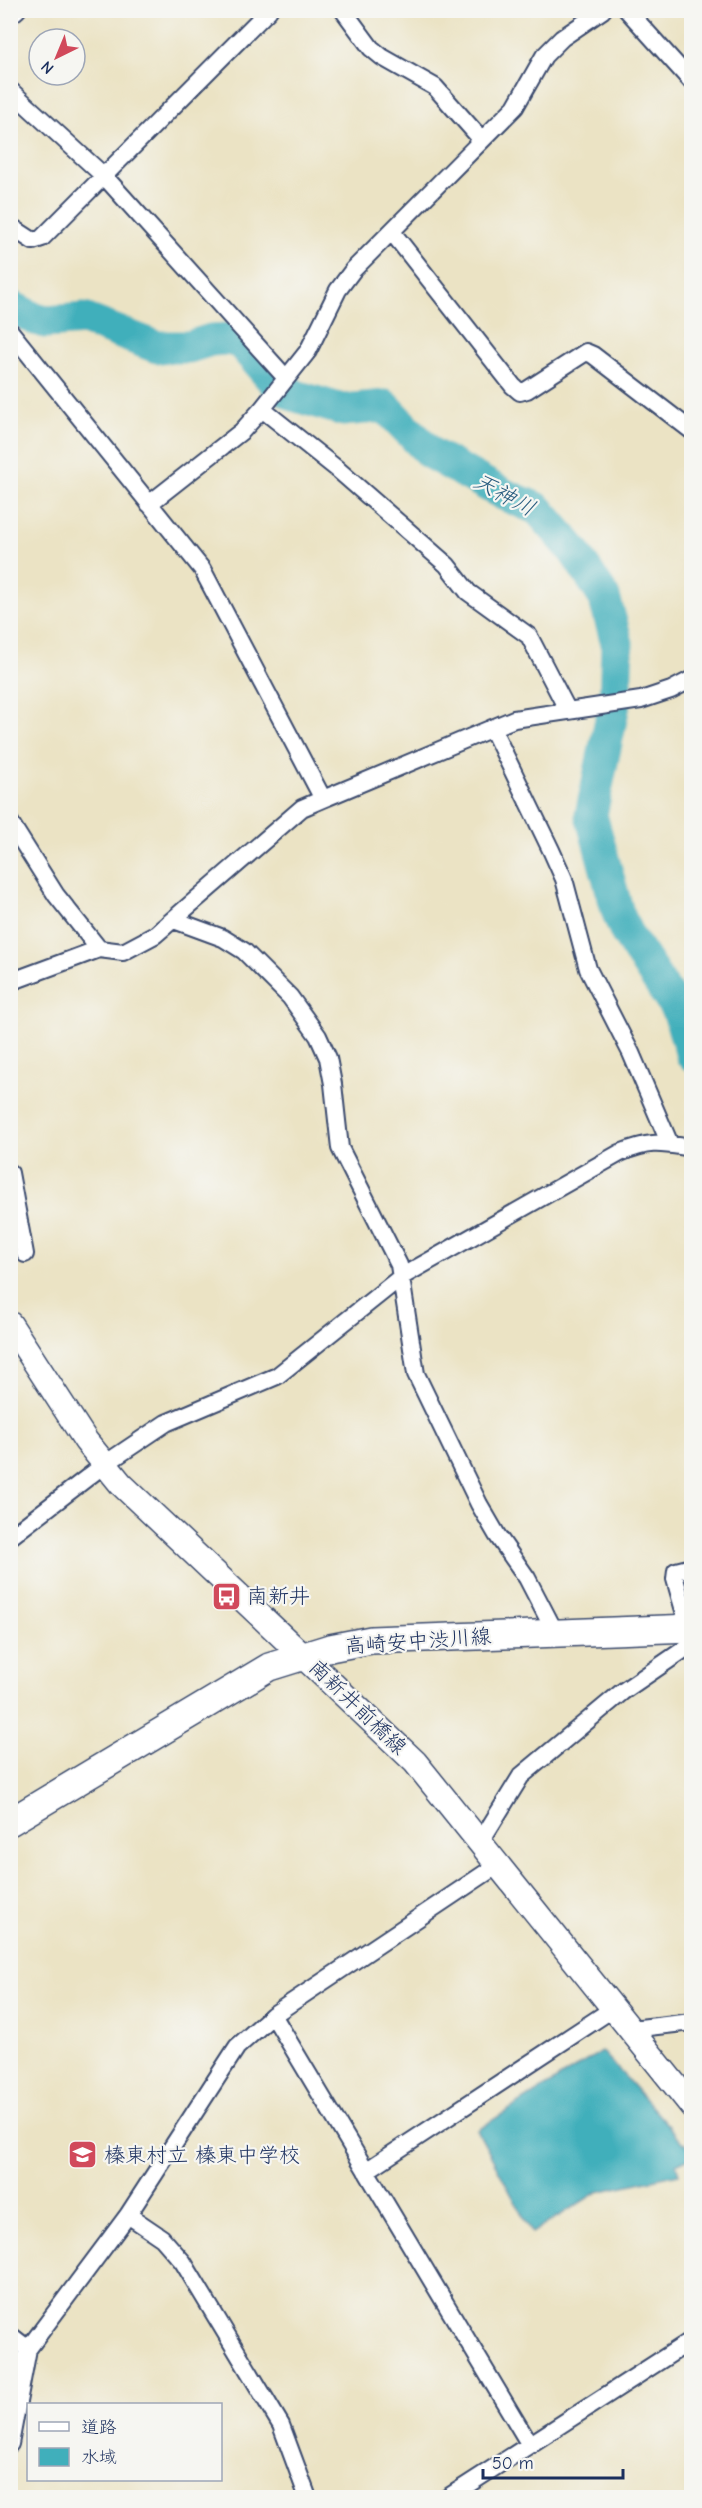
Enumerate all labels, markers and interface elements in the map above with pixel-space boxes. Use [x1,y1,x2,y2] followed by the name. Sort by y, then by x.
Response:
[27,27,87,87] north arrow
[37,57,57,77] text: N
[469,468,540,522] water label: 天神川
[210,1580,242,1612] bus stop icon: 南新井
[247,1584,310,1608] place label: 南新井
[344,1624,492,1658] street label: 高崎安中渋川線
[304,1655,412,1759] street label: 南新井前橋線
[67,2139,99,2171] school or university icon: 榛東村立 榛東中学校
[104,2143,300,2167] place label: 榛東村立 榛東中学校
[27,2403,222,2481] legend
[81,2417,117,2438] text: 道路
[483,2442,622,2480] scale bar
[81,2447,117,2468] text: 水域
[492,2453,534,2474] text: 50 m

